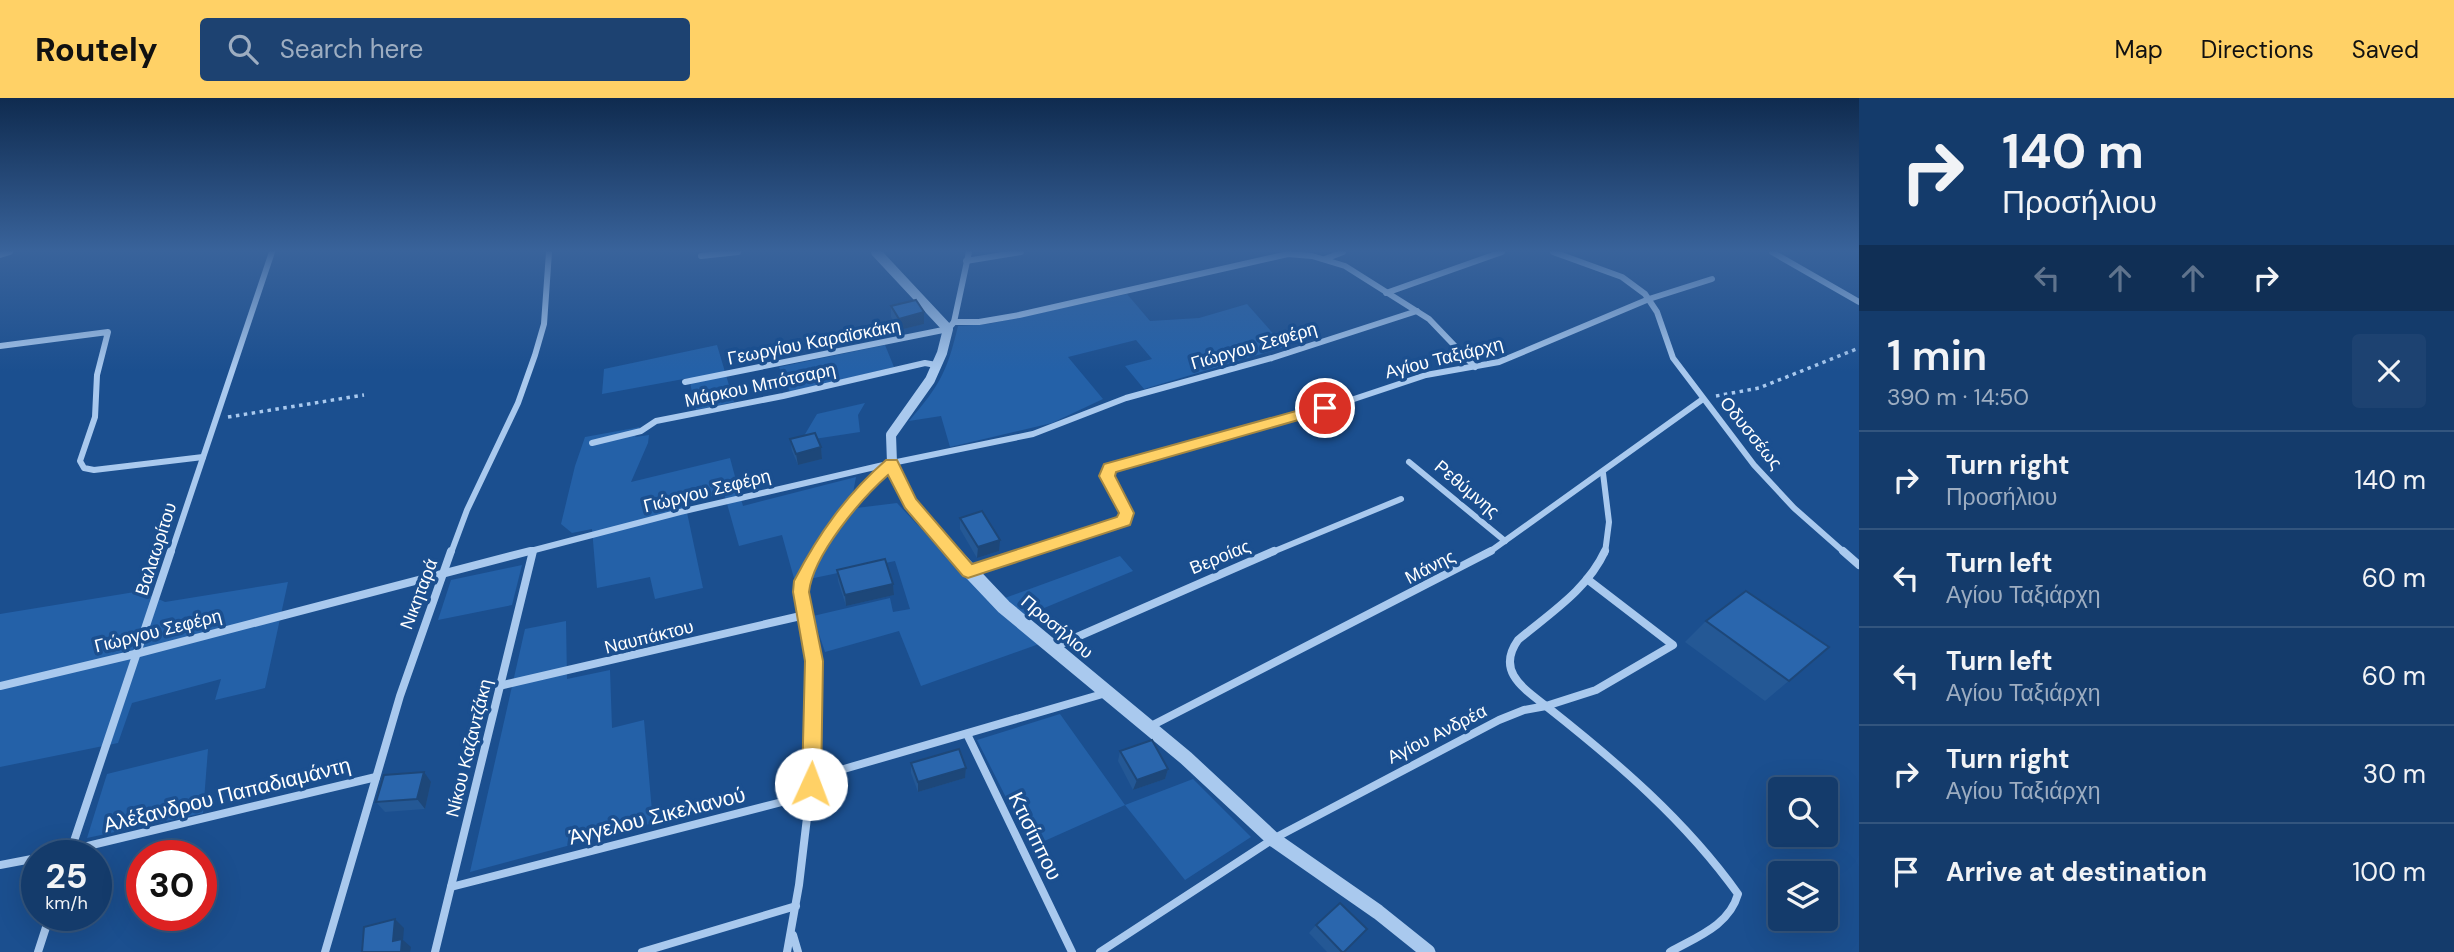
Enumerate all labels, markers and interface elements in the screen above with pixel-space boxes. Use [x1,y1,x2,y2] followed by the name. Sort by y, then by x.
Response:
[200,18,690,81] search box
[35,28,158,71] text: Routely
[224,30,262,68] icon: search
[280,32,423,66] text: Search here
[2115,34,2163,65] text: Map
[2201,34,2314,65] text: Directions
[2352,34,2419,65] text: Saved
[2002,119,2144,183] text: 140 m
[1887,126,1978,217] icon: right
[2002,181,2157,223] text: Προσήλιου
[2028,259,2066,297] icon: left
[2101,259,2139,297] icon: ahead
[2174,259,2212,297] icon: ahead
[2247,259,2285,297] icon: right
[725,313,903,371] street label: Γεωργίου Καραϊσκάκη
[1188,317,1320,375] street label: Γιώργου Σεφέρη
[1887,328,1987,383] text: 1 min
[1382,332,1506,384] street label: Αγίου Ταξιάρχη
[2352,334,2426,408] button: close
[682,357,838,413] street label: Μάρκου Μπότσαρη
[1295,378,1355,438] pin
[1887,382,2029,412] text: 390 m · 14:50
[1306,389,1344,427] icon: arrive
[1714,392,1788,475] street label: Οδυσσέως
[1946,448,2070,482] text: Turn right
[1429,455,1505,523] street label: Ρεθύμνης
[1887,461,1925,499] icon: right
[2354,463,2426,497] text: 140 m
[641,464,773,518] street label: Γιώργου Σεφέρη
[1946,482,2057,512] text: Προσήλιου
[130,499,182,599] street label: Βαλαωρίτου
[1186,534,1254,580] street label: Βεροίας
[1401,544,1459,590] street label: Μάνης
[1946,546,2053,580] text: Turn left
[395,555,443,633] street label: Νικηταρά
[1887,559,1925,597] icon: left
[2362,561,2426,595] text: 60 m
[1946,580,2101,610] text: Αγίου Ταξιάρχη
[1016,590,1098,664] street label: Προσήλιου
[92,604,224,658] street label: Γιώργου Σεφέρη
[602,614,696,660] street label: Ναυπάκτου
[1946,644,2053,678] text: Turn left
[1887,657,1925,695] icon: left
[2362,659,2426,693] text: 60 m
[440,676,498,820] street label: Νίκου Καζαντζάκη
[1946,678,2101,708] text: Αγίου Ταξιάρχη
[1383,699,1491,769] street label: Αγίου Ανδρέα
[1946,742,2070,776] text: Turn right
[774,747,848,821] position arrow
[100,751,354,839] street label: Αλέξανδρου Παπαδιαμάντη
[1887,755,1925,793] icon: right
[2363,757,2426,791] text: 30 m
[1946,776,2101,806] text: Αγίου Ταξιάρχη
[1768,777,1838,931] map controls
[1768,777,1838,847] button: search
[566,780,748,852] street label: Άγγελου Σικελιανού
[1002,787,1068,885] street label: Κτισίππου
[126,840,217,931] speed limit sign: 30
[46,853,87,899] text: 25
[1887,853,1925,891] icon: arrive
[1946,855,2207,889] text: Arrive at destination
[2352,855,2426,889] text: 100 m
[1768,861,1838,931] button: layers
[45,891,88,915] text: km/h

